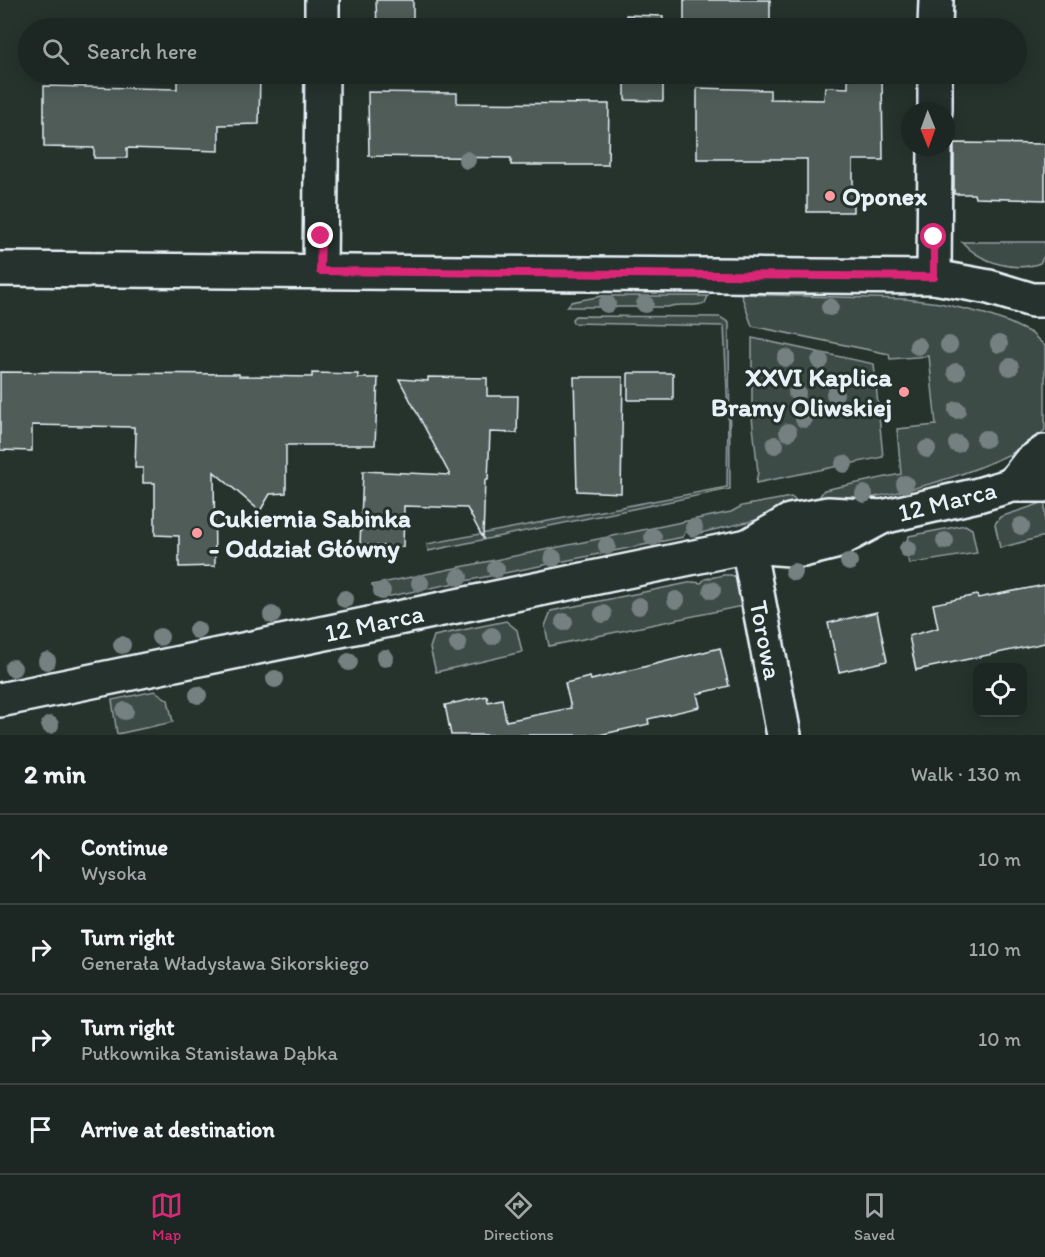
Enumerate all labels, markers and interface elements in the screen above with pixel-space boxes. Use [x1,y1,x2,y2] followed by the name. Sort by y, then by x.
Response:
[18,18,1027,84] search box
[39,35,72,68] icon: search
[87,38,197,65] text: Search here
[901,102,955,156] north arrow
[842,180,928,212] place label: Oponex
[823,189,837,203] marker: Oponex
[307,222,333,248] route end
[920,223,946,249] route start
[711,361,893,423] place label: XXVI Kaplica Bramy Oliwskiej
[897,385,911,399] marker: XXVI Kaplica Bramy Oliwskiej
[894,473,1000,529] street label: 12 Marca
[209,502,411,564] place label: Cukiernia Sabinka - Oddział Główny
[190,526,204,540] marker: Cukiernia Sabinka - Oddział Główny
[322,597,427,649] street label: 12 Marca
[743,598,789,683] street label: Torowa
[973,663,1027,717] map controls
[973,663,1027,717] button: locate
[24,758,86,790] text: 2 min
[911,762,1021,786] text: Walk · 130 m
[81,834,168,861] text: Continue
[24,843,57,876] icon: ahead
[978,847,1021,871] text: 10 m
[81,861,147,885] text: Wysoka
[81,924,175,951] text: Turn right
[24,933,57,966] icon: right
[969,937,1021,961] text: 110 m
[81,951,369,975] text: Generała Władysława Sikorskiego
[81,1014,175,1041] text: Turn right
[24,1023,57,1056] icon: right
[978,1027,1021,1051] text: 10 m
[81,1041,338,1065] text: Pułkownika Stanisława Dąbka
[24,1113,57,1146] icon: arrive
[81,1116,275,1143] text: Arrive at destination
[150,1189,183,1244] tab: Map
[483,1189,554,1244] tab: Directions
[854,1189,895,1244] tab: Saved

